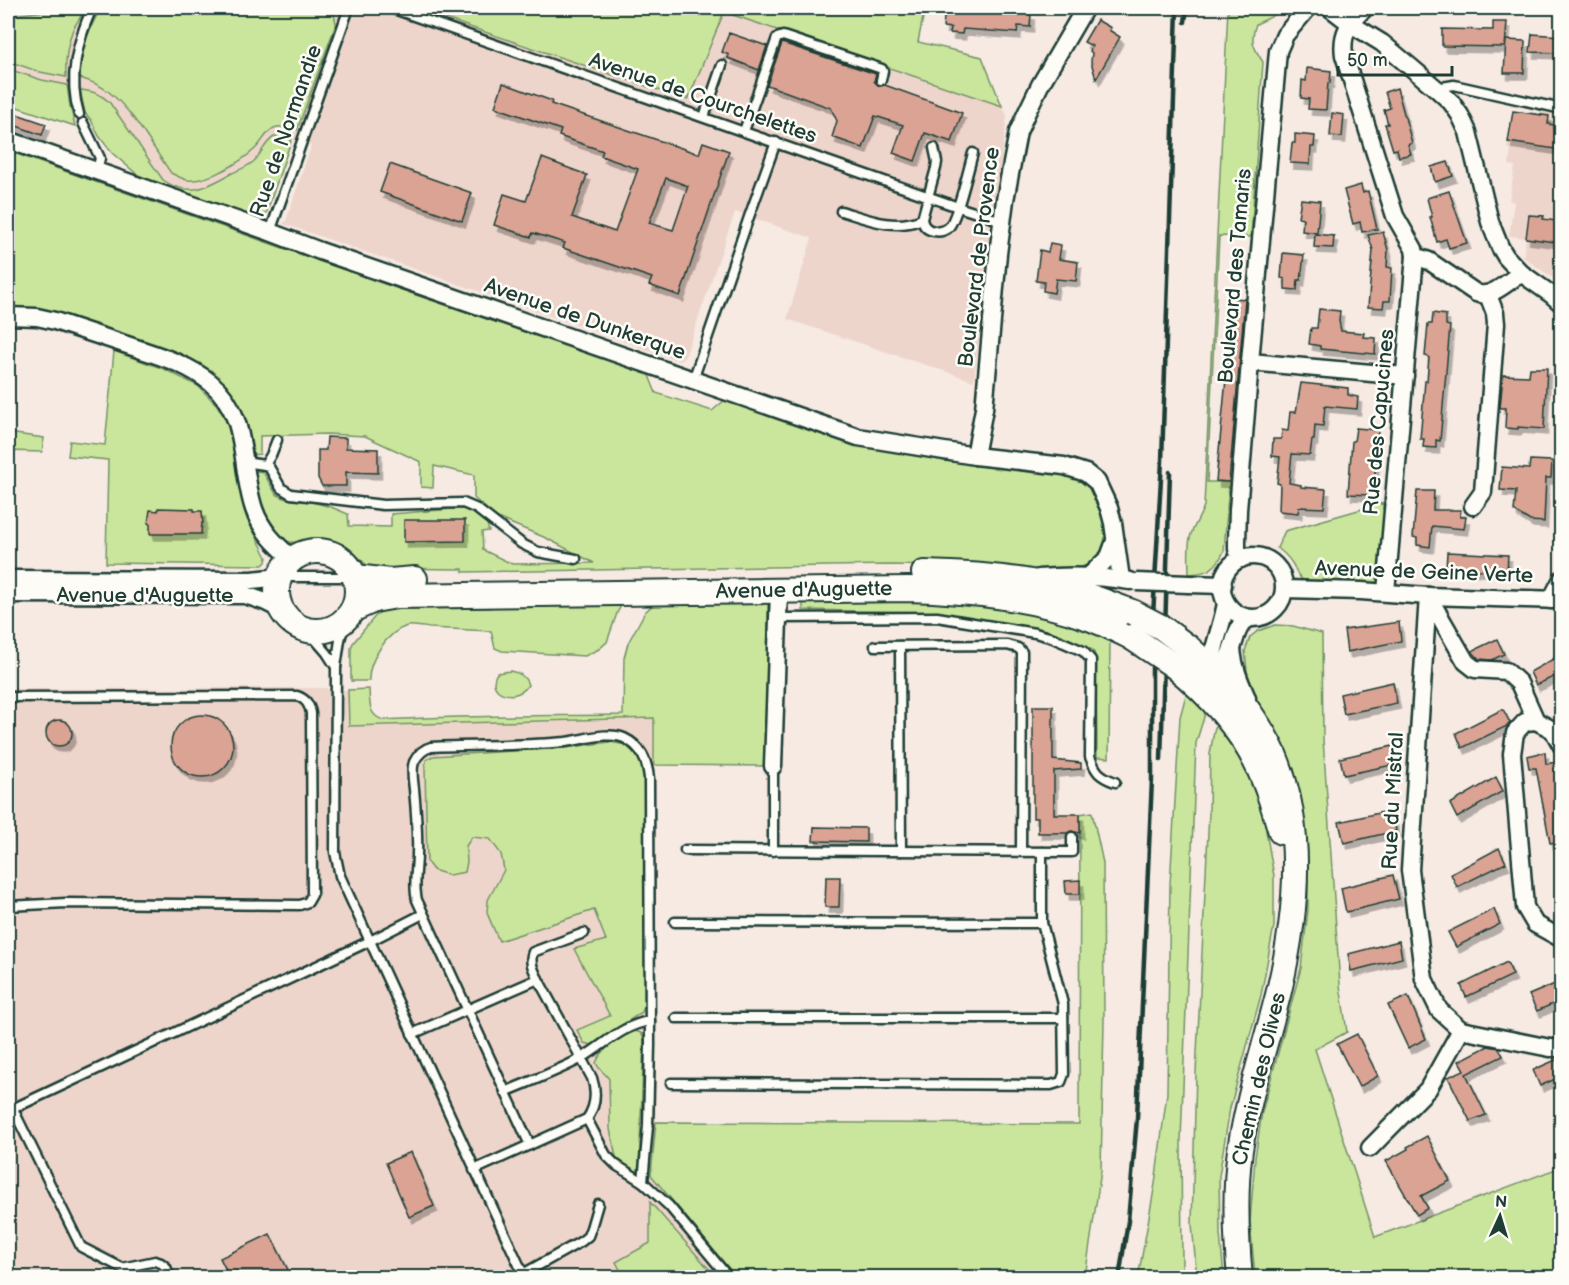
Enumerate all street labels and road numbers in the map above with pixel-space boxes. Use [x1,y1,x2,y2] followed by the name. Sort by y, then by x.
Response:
[245,41,327,221] street label: Rue de Normandie
[586,47,820,149] street label: Avenue de Courchelettes
[953,146,1005,368] street label: Boulevard de Provence
[1213,167,1257,385] street label: Boulevard des Tamaris
[481,273,689,365] street label: Avenue de Dunkerque
[1358,328,1400,516] street label: Rue des Capucines
[1314,556,1534,588] street label: Avenue de Geine Verte
[715,576,893,604] street label: Avenue d'Auguette
[57,583,233,608] street label: Avenue d'Auguette
[1377,732,1409,870] street label: Rue du Mistral
[1227,990,1291,1168] street label: Chemin des Olives

